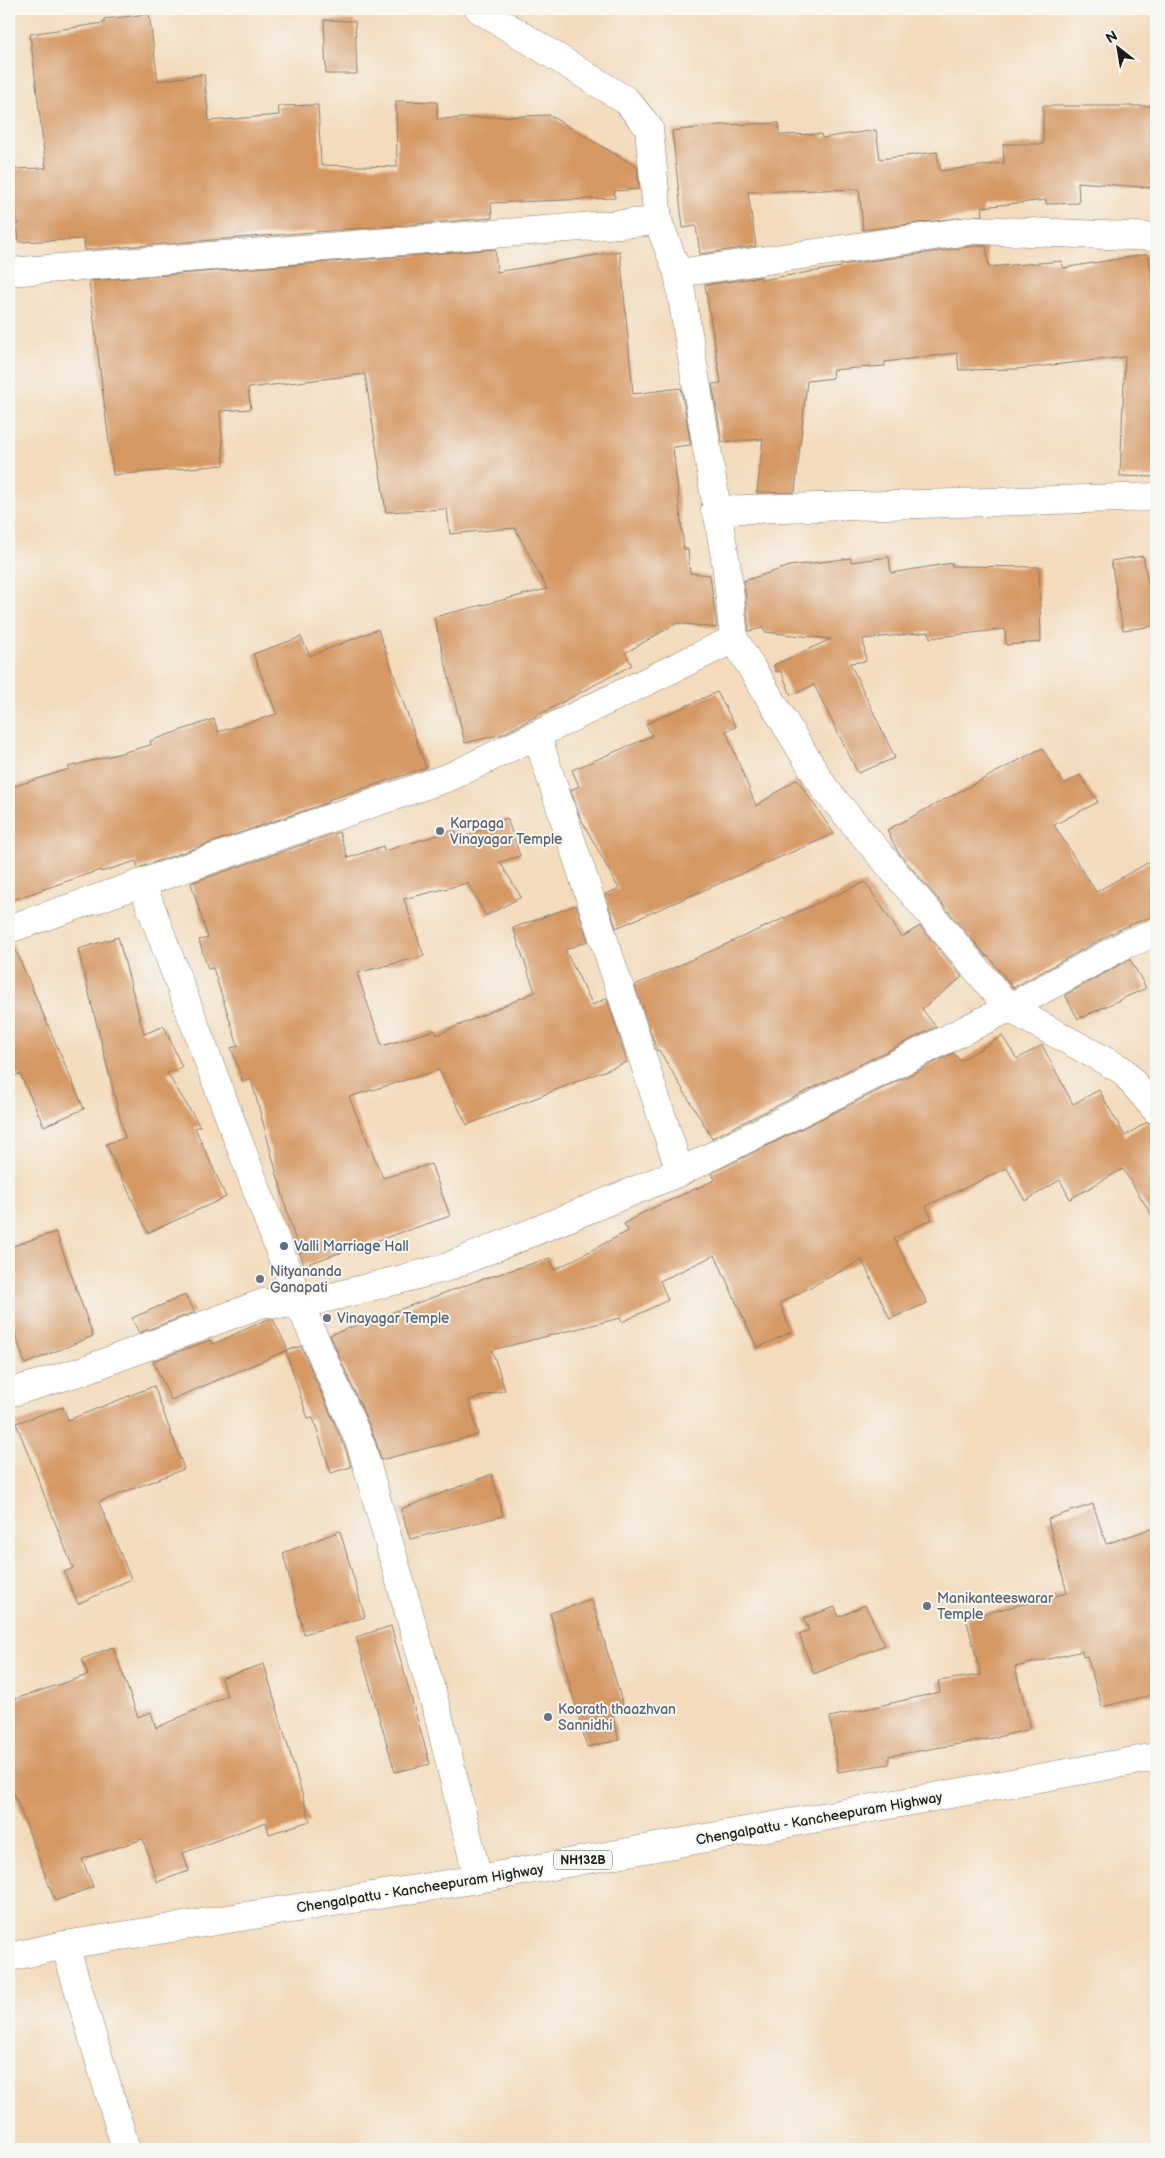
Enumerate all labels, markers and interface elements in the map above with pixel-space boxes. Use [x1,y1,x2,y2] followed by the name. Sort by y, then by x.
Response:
[1092,22,1142,72] north arrow
[1103,27,1120,47] text: N
[450,815,562,848] place label: Karpaga Vinayagar Temple
[434,825,446,837] marker: Karpaga Vinayagar Temple
[294,1238,409,1255] place label: Valli Marriage Hall
[278,1240,290,1252] marker: Valli Marriage Hall
[270,1263,342,1296] place label: Nityananda Ganapati
[254,1273,266,1285] marker: Nityananda Ganapati
[337,1310,449,1327] place label: Vinayagar Temple
[321,1312,333,1324] marker: Vinayagar Temple
[937,1590,1054,1623] place label: Manikanteeswarar Temple
[921,1600,933,1612] marker: Manikanteeswarar Temple
[558,1701,676,1734] place label: Koorath thaazhvan Sannidhi
[542,1711,554,1723] marker: Koorath thaazhvan Sannidhi
[694,1788,944,1849] street label: Chengalpattu - Kancheepuram Highway
[554,1850,612,1870] road number: NH132B
[295,1860,546,1916] street label: Chengalpattu - Kancheepuram Highway

